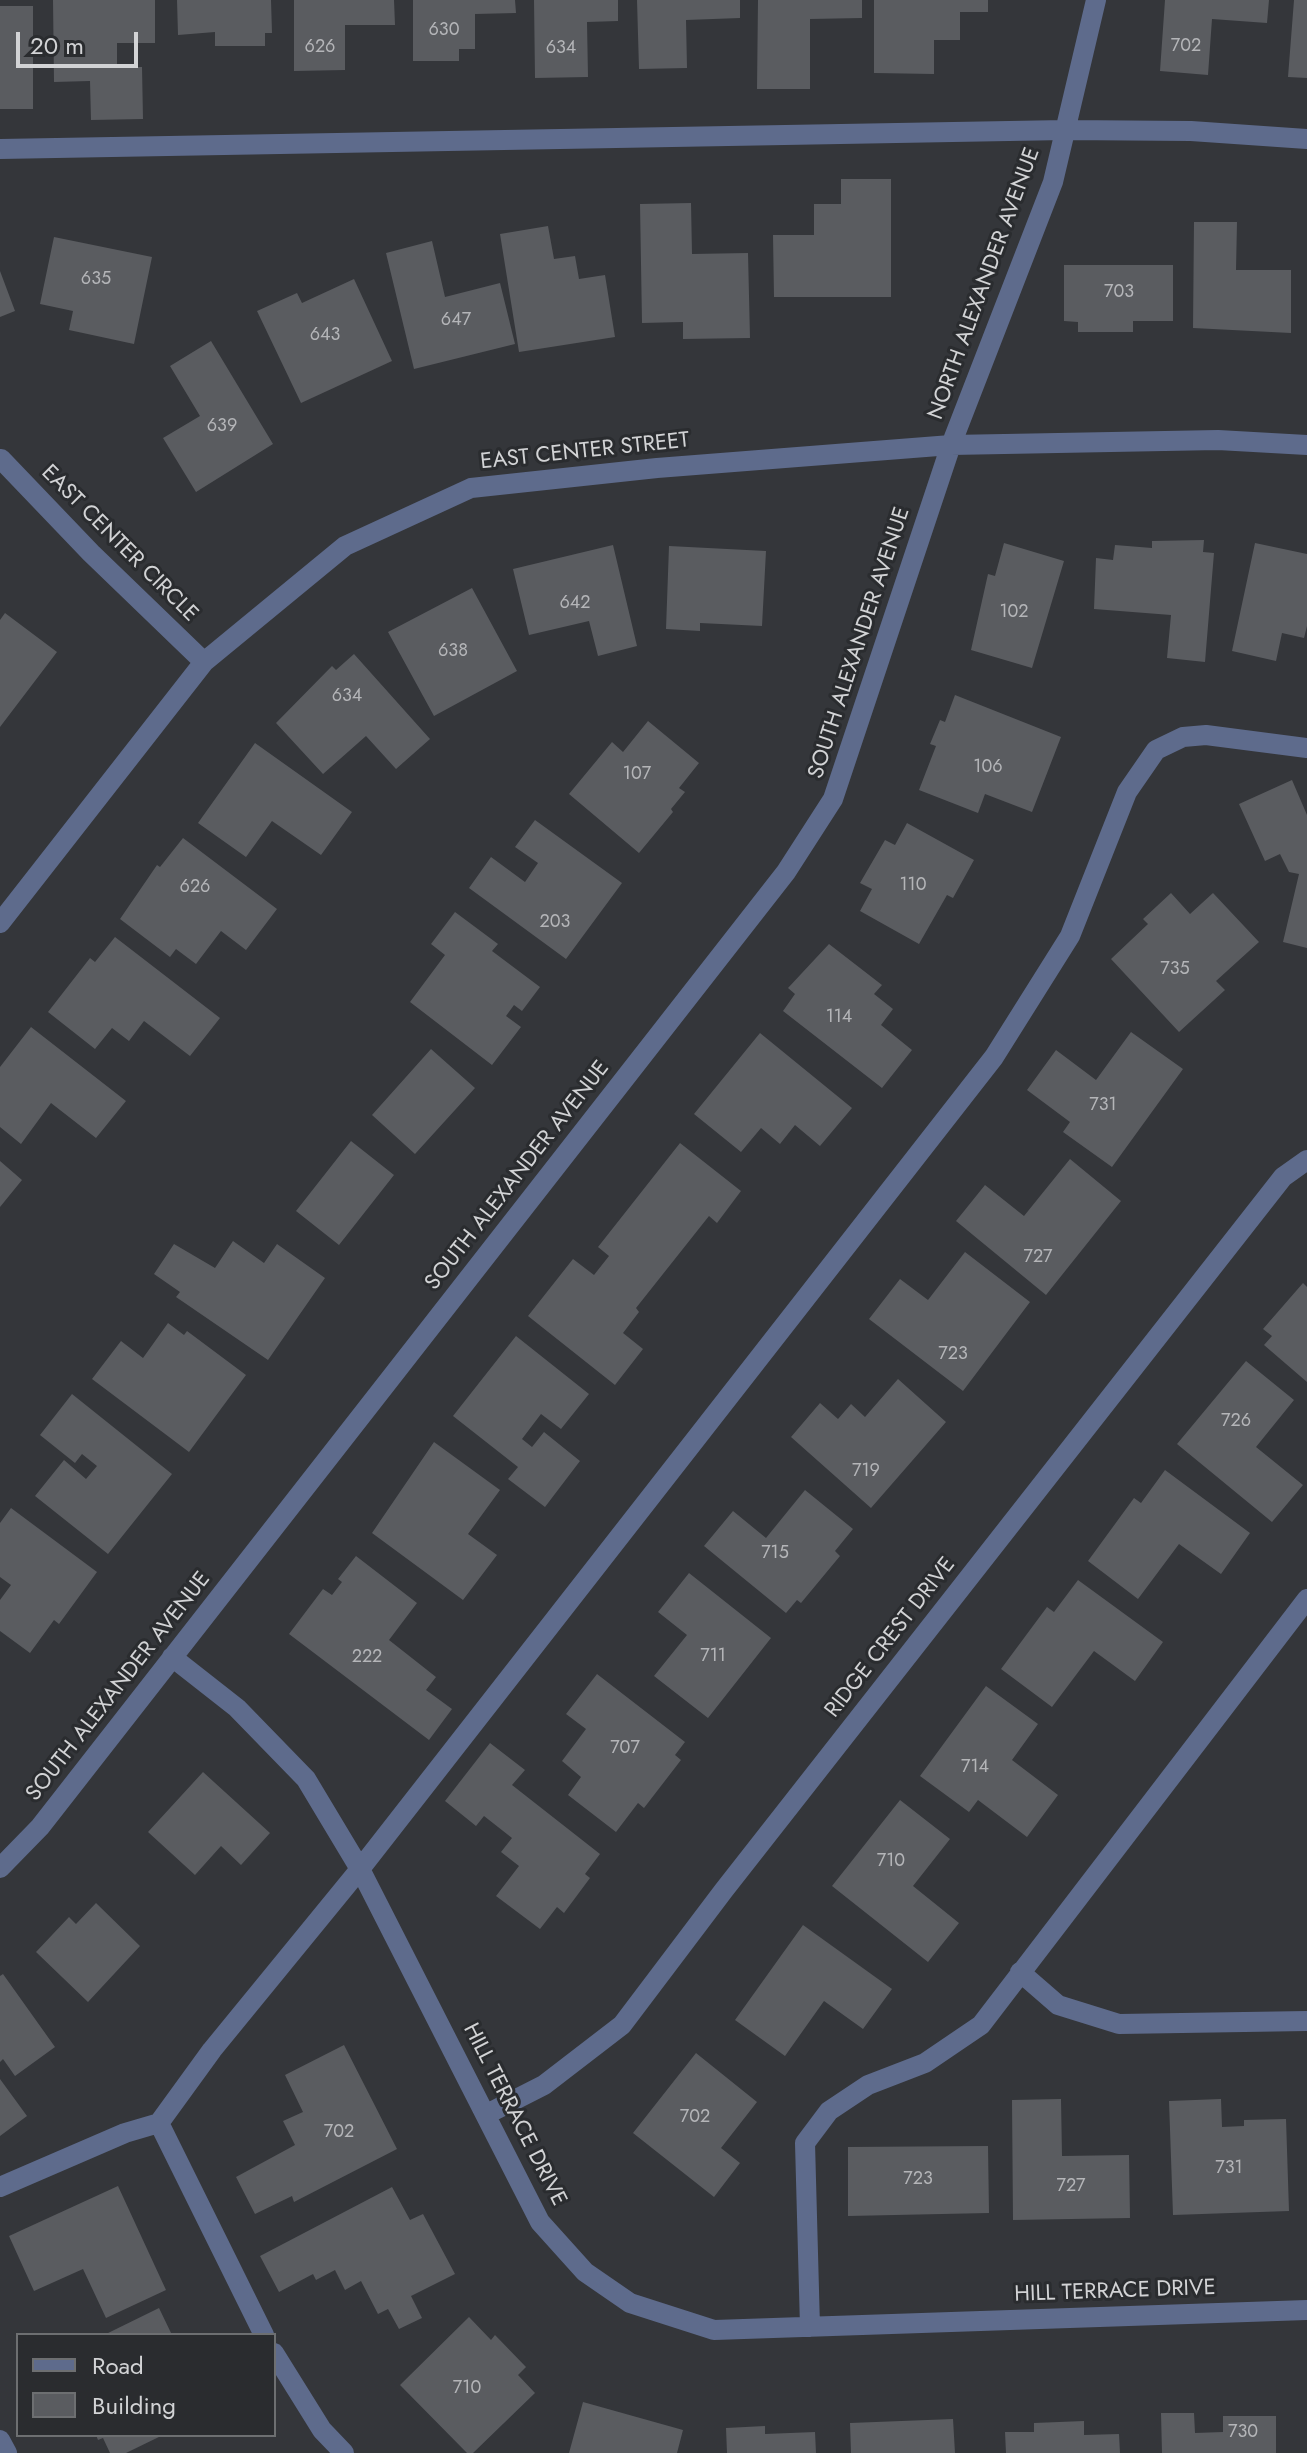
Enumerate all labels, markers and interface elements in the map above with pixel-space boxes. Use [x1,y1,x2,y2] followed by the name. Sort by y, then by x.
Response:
[20,16,142,66] scale bar
[429,20,459,42] house number: 630
[30,28,84,63] text: 20 m
[1171,36,1201,58] house number: 702
[305,37,335,59] house number: 626
[546,38,576,60] house number: 634
[923,144,1047,424] street label: NORTH ALEXANDER AVENUE
[81,269,111,291] house number: 635
[1104,282,1134,304] house number: 703
[441,310,471,332] house number: 647
[310,325,340,347] house number: 643
[207,416,237,438] house number: 639
[479,428,691,476] street label: EAST CENTER STREET
[35,460,203,628] street label: EAST CENTER CIRCLE
[804,504,916,782] street label: SOUTH ALEXANDER AVENUE
[559,593,591,615] house number: 642
[999,602,1029,624] house number: 102
[438,641,468,663] house number: 638
[332,686,362,708] house number: 634
[973,757,1003,779] house number: 106
[623,764,651,786] house number: 107
[900,875,926,897] house number: 110
[180,877,210,899] house number: 626
[540,912,570,934] house number: 203
[1160,959,1190,981] house number: 735
[826,1007,852,1029] house number: 114
[420,1056,616,1296] street label: SOUTH ALEXANDER AVENUE
[1089,1095,1117,1117] house number: 731
[1023,1247,1053,1269] house number: 727
[938,1344,968,1366] house number: 723
[1221,1411,1251,1433] house number: 726
[852,1461,880,1483] house number: 719
[761,1543,789,1565] house number: 715
[820,1553,962,1723] street label: RIDGE CREST DRIVE
[21,1567,217,1807] street label: SOUTH ALEXANDER AVENUE
[700,1646,726,1668] house number: 711
[352,1647,382,1669] house number: 222
[610,1738,640,1760] house number: 707
[961,1757,989,1779] house number: 714
[877,1851,905,1873] house number: 710
[457,2019,571,2211] street label: HILL TERRACE DRIVE
[680,2107,710,2129] house number: 702
[324,2122,354,2144] house number: 702
[1215,2158,1243,2180] house number: 731
[903,2169,933,2191] house number: 723
[1056,2176,1086,2198] house number: 727
[1014,2275,1216,2309] street label: HILL TERRACE DRIVE
[16,2333,276,2437] legend
[92,2348,144,2383] text: Road
[453,2378,481,2400] house number: 710
[92,2388,176,2423] text: Building
[1228,2422,1258,2444] house number: 730

